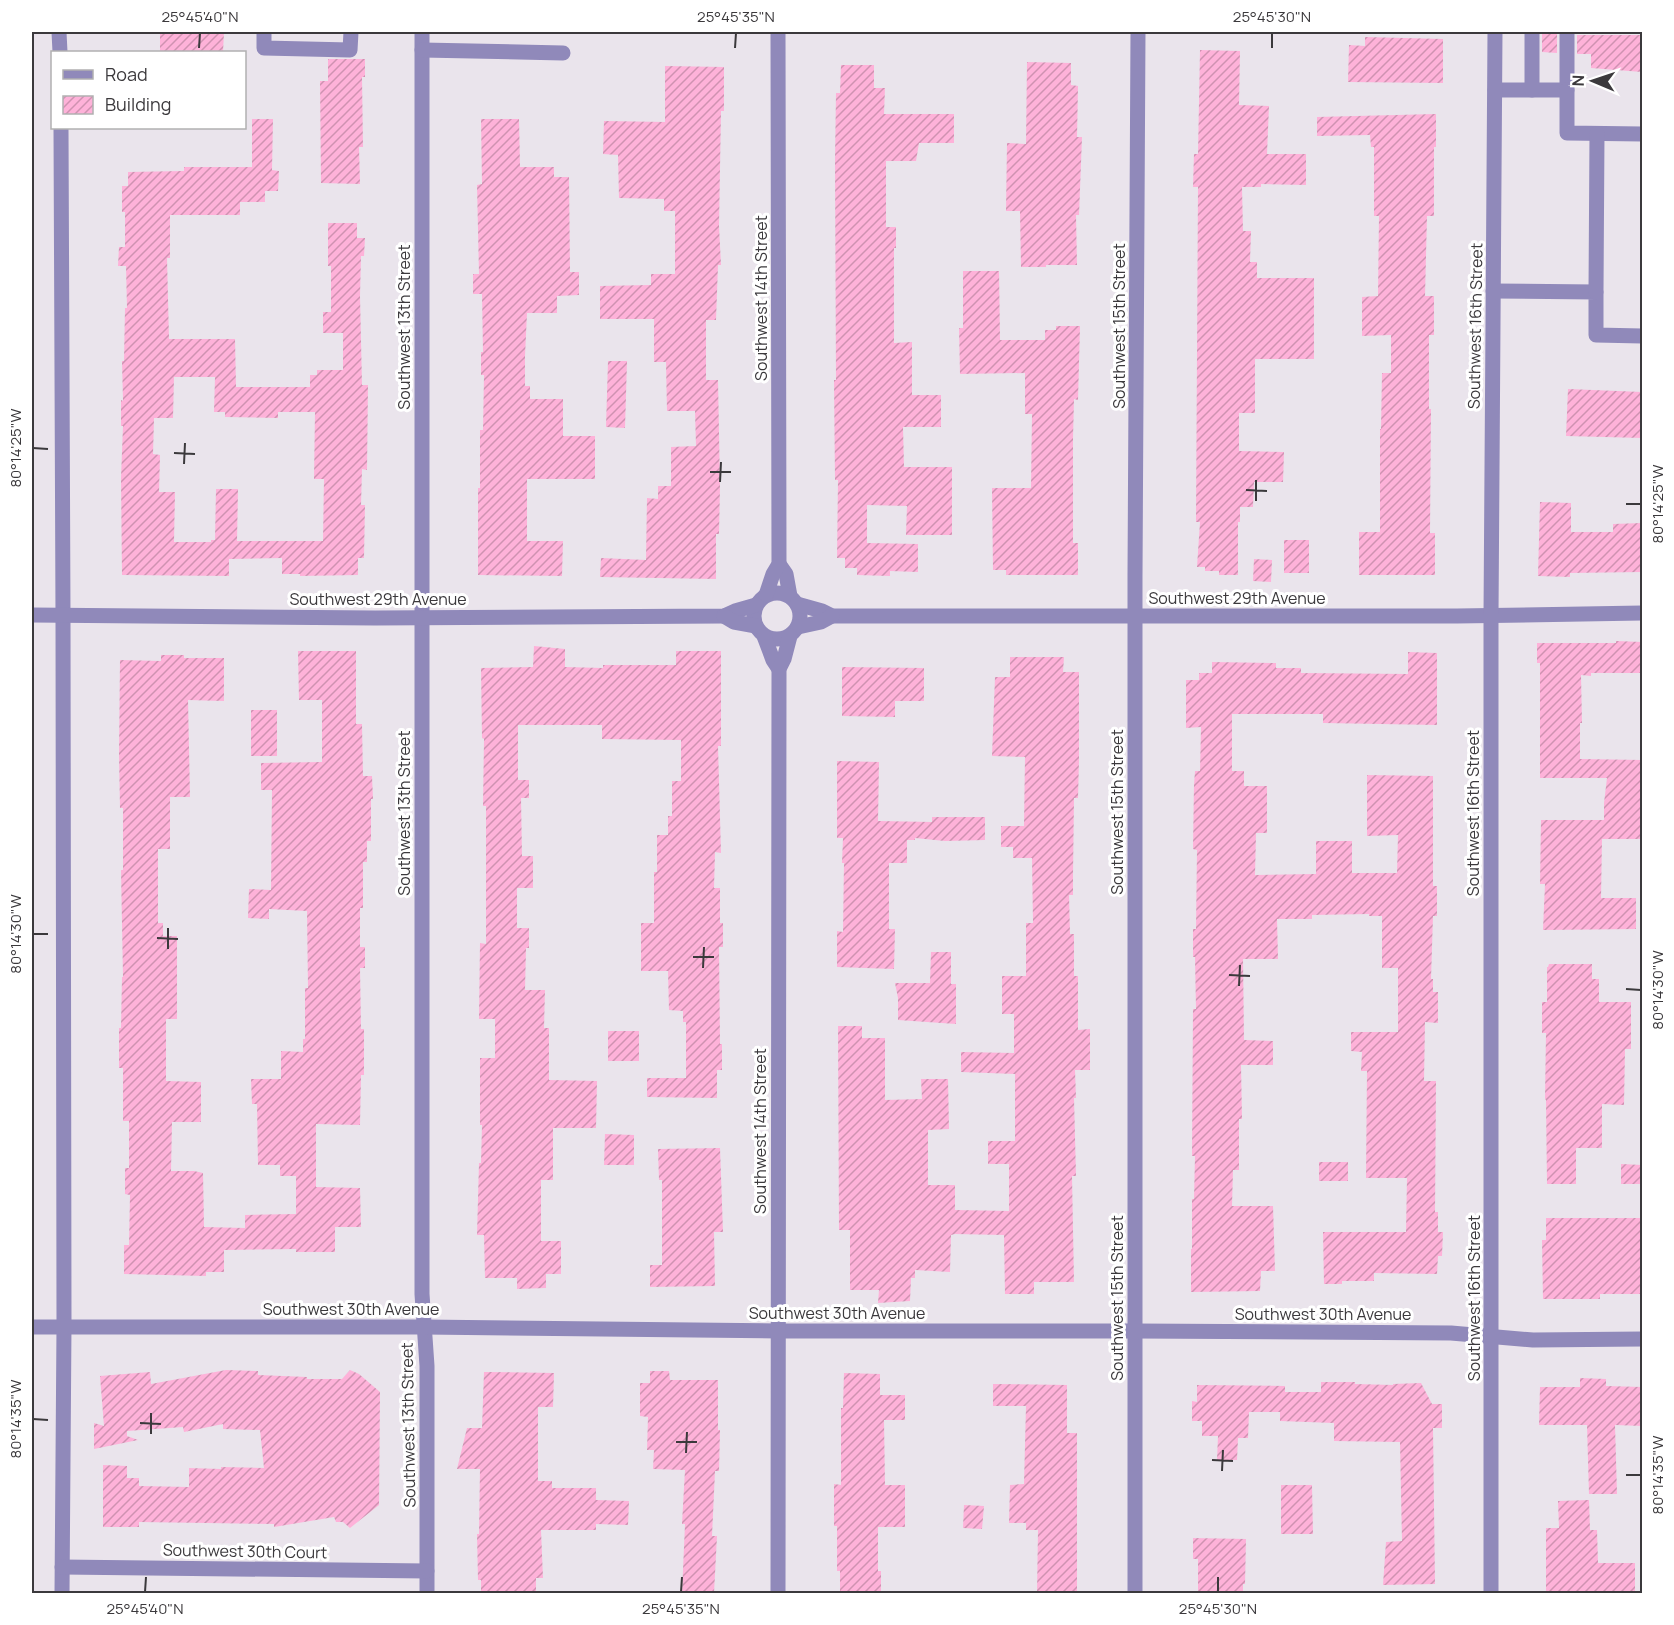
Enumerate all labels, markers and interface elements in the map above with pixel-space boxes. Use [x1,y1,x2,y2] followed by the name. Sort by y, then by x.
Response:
[161,6,239,27] text: 25°45'40"N
[697,6,775,27] text: 25°45'35"N
[1233,6,1311,27] text: 25°45'30"N
[51,51,246,129] legend
[1563,51,1623,111] north arrow
[105,62,148,86] text: Road
[1567,74,1589,87] text: N
[105,92,171,116] text: Building
[750,215,772,381] street label: Southwest 14th Street
[1108,243,1130,409] street label: Southwest 15th Street
[1463,243,1487,409] street label: Southwest 16th Street
[393,244,415,410] street label: Southwest 13th Street
[5,408,26,488] text: 80°14'25"W
[1647,464,1668,544] text: 80°14'25"W
[1149,587,1326,609] street label: Southwest 29th Avenue
[290,588,467,610] street label: Southwest 29th Avenue
[1106,729,1128,895] street label: Southwest 15th Street
[393,730,415,896] street label: Southwest 13th Street
[1462,730,1484,896] street label: Southwest 16th Street
[5,894,26,974] text: 80°14'30"W
[1647,950,1668,1030] text: 80°14'30"W
[749,1048,771,1214] street label: Southwest 14th Street
[1106,1215,1128,1381] street label: Southwest 15th Street
[1463,1215,1485,1381] street label: Southwest 16th Street
[263,1298,439,1320] street label: Southwest 30th Avenue
[749,1302,925,1324] street label: Southwest 30th Avenue
[1235,1303,1411,1325] street label: Southwest 30th Avenue
[396,1342,420,1508] street label: Southwest 13th Street
[5,1380,26,1458] text: 80°14'35"W
[1647,1436,1668,1514] text: 80°14'35"W
[163,1539,327,1563] street label: Southwest 30th Court
[106,1598,184,1619] text: 25°45'40"N
[642,1598,720,1619] text: 25°45'35"N
[1179,1598,1257,1619] text: 25°45'30"N

